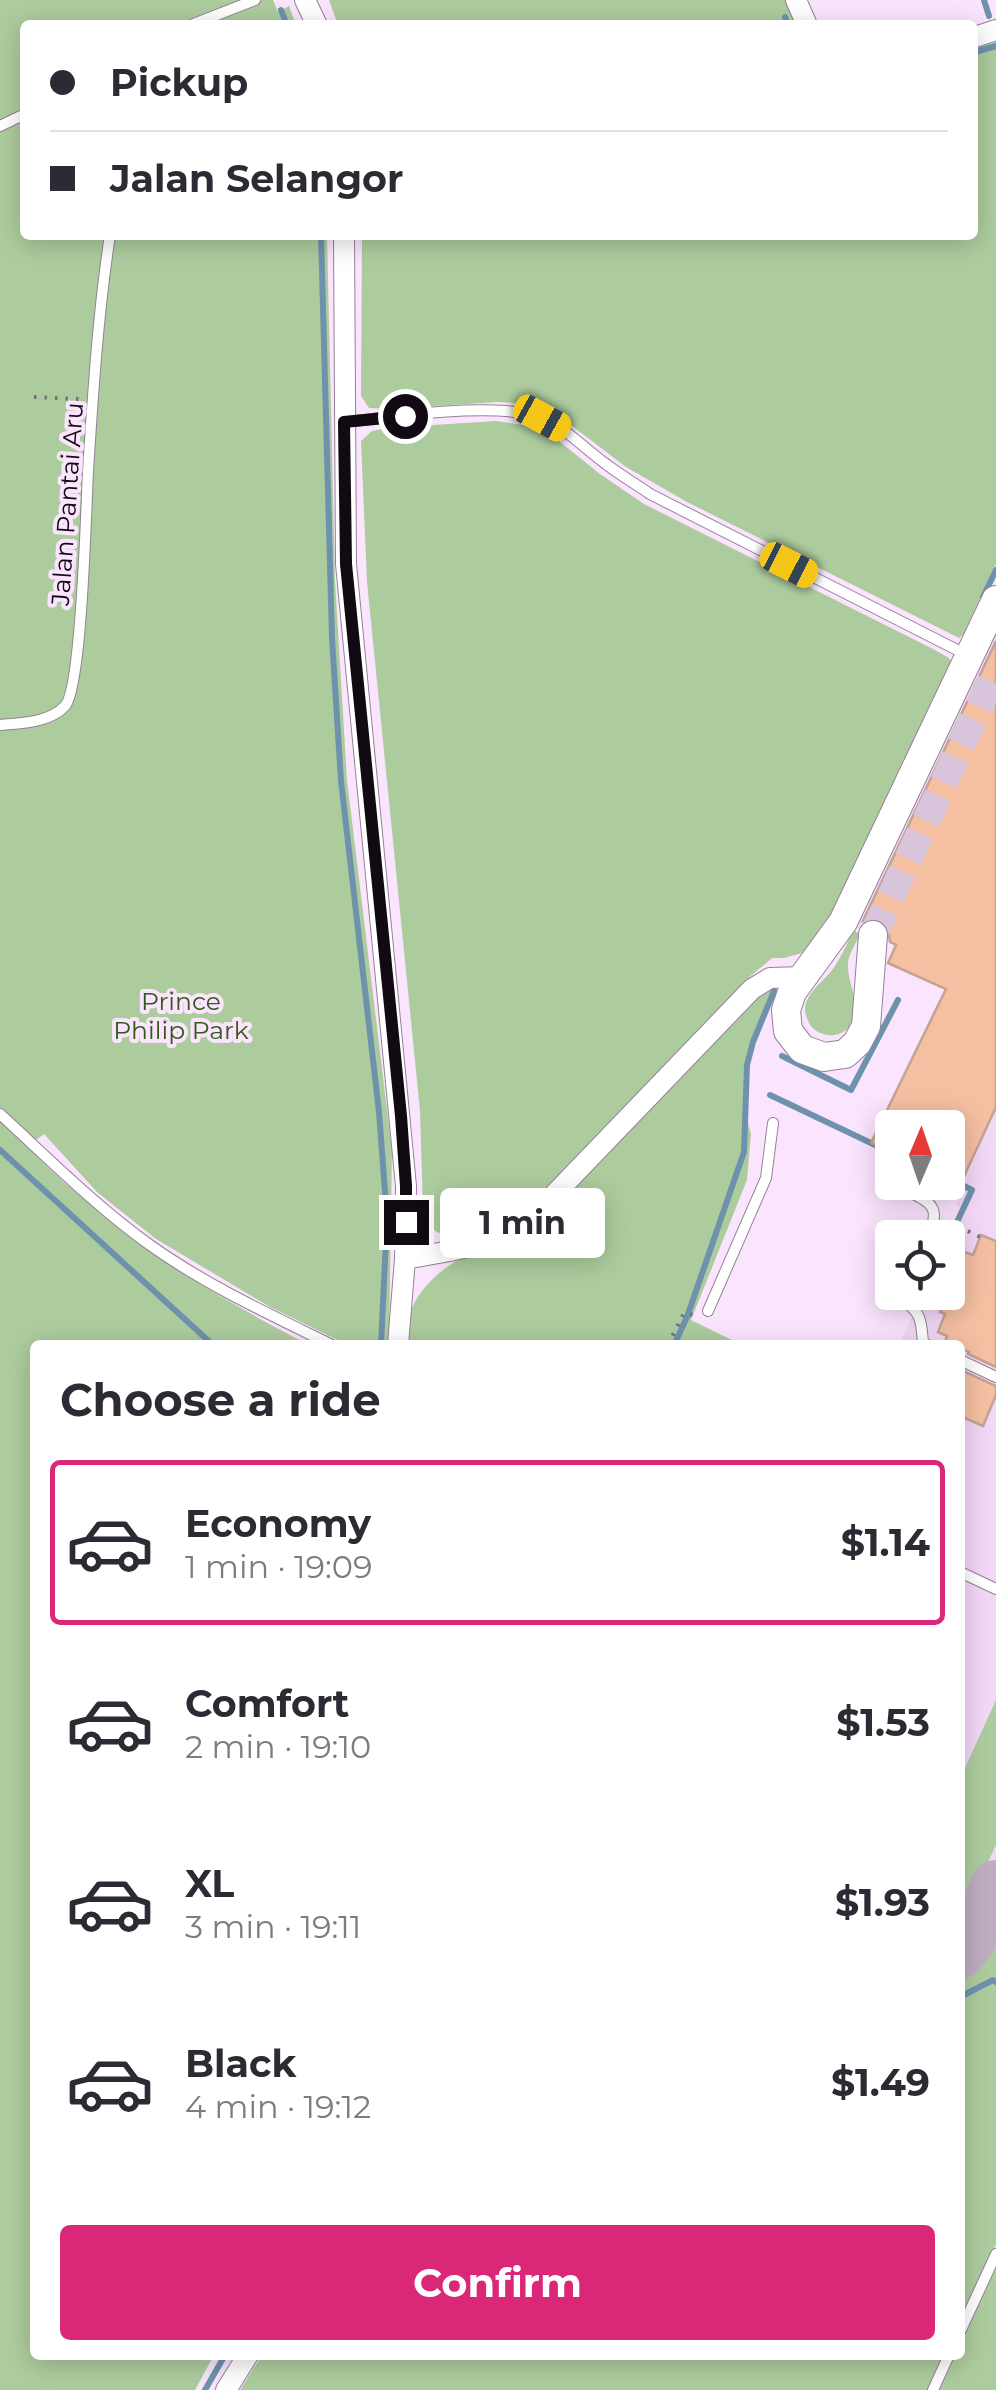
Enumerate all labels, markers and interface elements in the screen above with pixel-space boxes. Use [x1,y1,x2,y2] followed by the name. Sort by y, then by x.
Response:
[110,59,248,106] text: Pickup
[110,155,403,202] text: Jalan Selangor
[508,390,576,446] car
[383,394,428,439] route start
[45,401,89,608] street label: Jalan Pantai Aru
[755,538,823,592] car
[113,986,249,1045] park label: Prince Philip Park
[875,1110,965,1200] north arrow
[875,1110,965,1310] map controls
[441,1187,606,1257] callout: 1 min
[384,1200,429,1245] route end
[479,1203,566,1242] text: 1 min
[875,1220,965,1310] button: locate
[60,1372,381,1427] text: Choose a ride
[65,1498,155,1588] icon: car
[185,1500,371,1547] text: Economy
[841,1519,930,1566] text: $1.14
[185,1547,372,1586] text: 1 min · 19:09
[65,1678,155,1768] icon: car
[185,1680,349,1727] text: Comfort
[836,1699,930,1746] text: $1.53
[185,1727,371,1766] text: 2 min · 19:10
[65,1858,155,1948] icon: car
[185,1860,234,1907] text: XL
[835,1879,930,1926] text: $1.93
[185,1907,361,1946] text: 3 min · 19:11
[65,2038,155,2128] icon: car
[185,2040,296,2087] text: Black
[831,2059,930,2106] text: $1.49
[185,2087,371,2126] text: 4 min · 19:12
[60,2225,935,2340] button: Confirm

